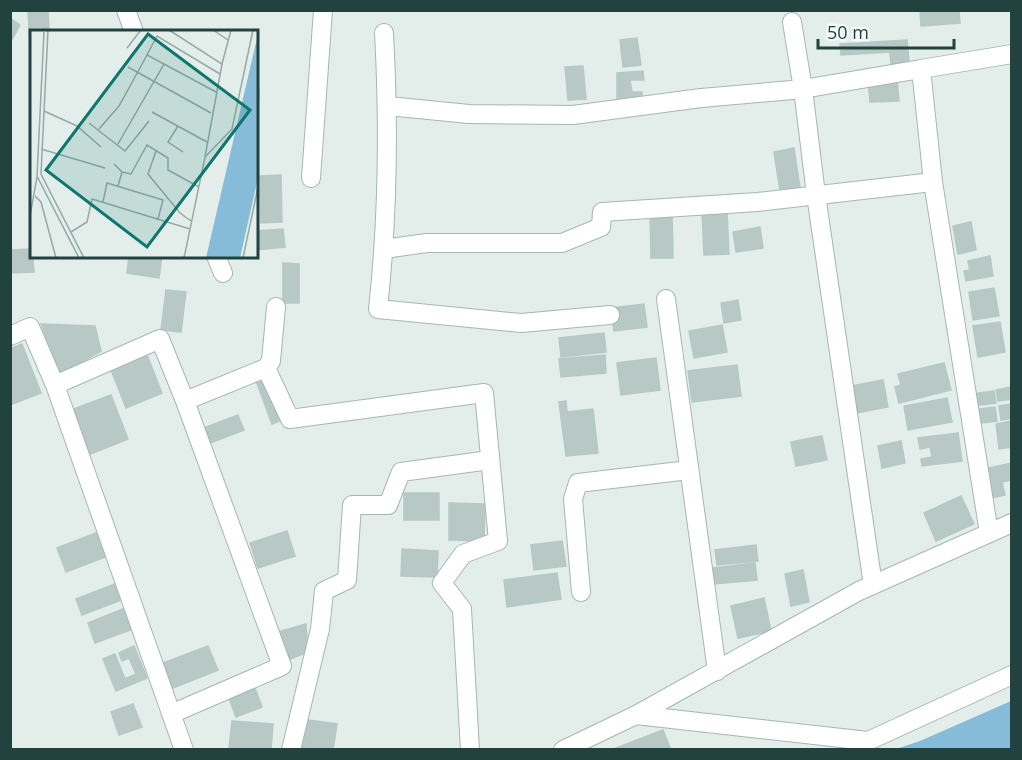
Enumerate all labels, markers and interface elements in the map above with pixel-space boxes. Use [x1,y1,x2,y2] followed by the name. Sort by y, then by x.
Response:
[818,12,954,50] scale bar
[827,20,869,44] text: 50 m
[30,30,258,258] inset map

